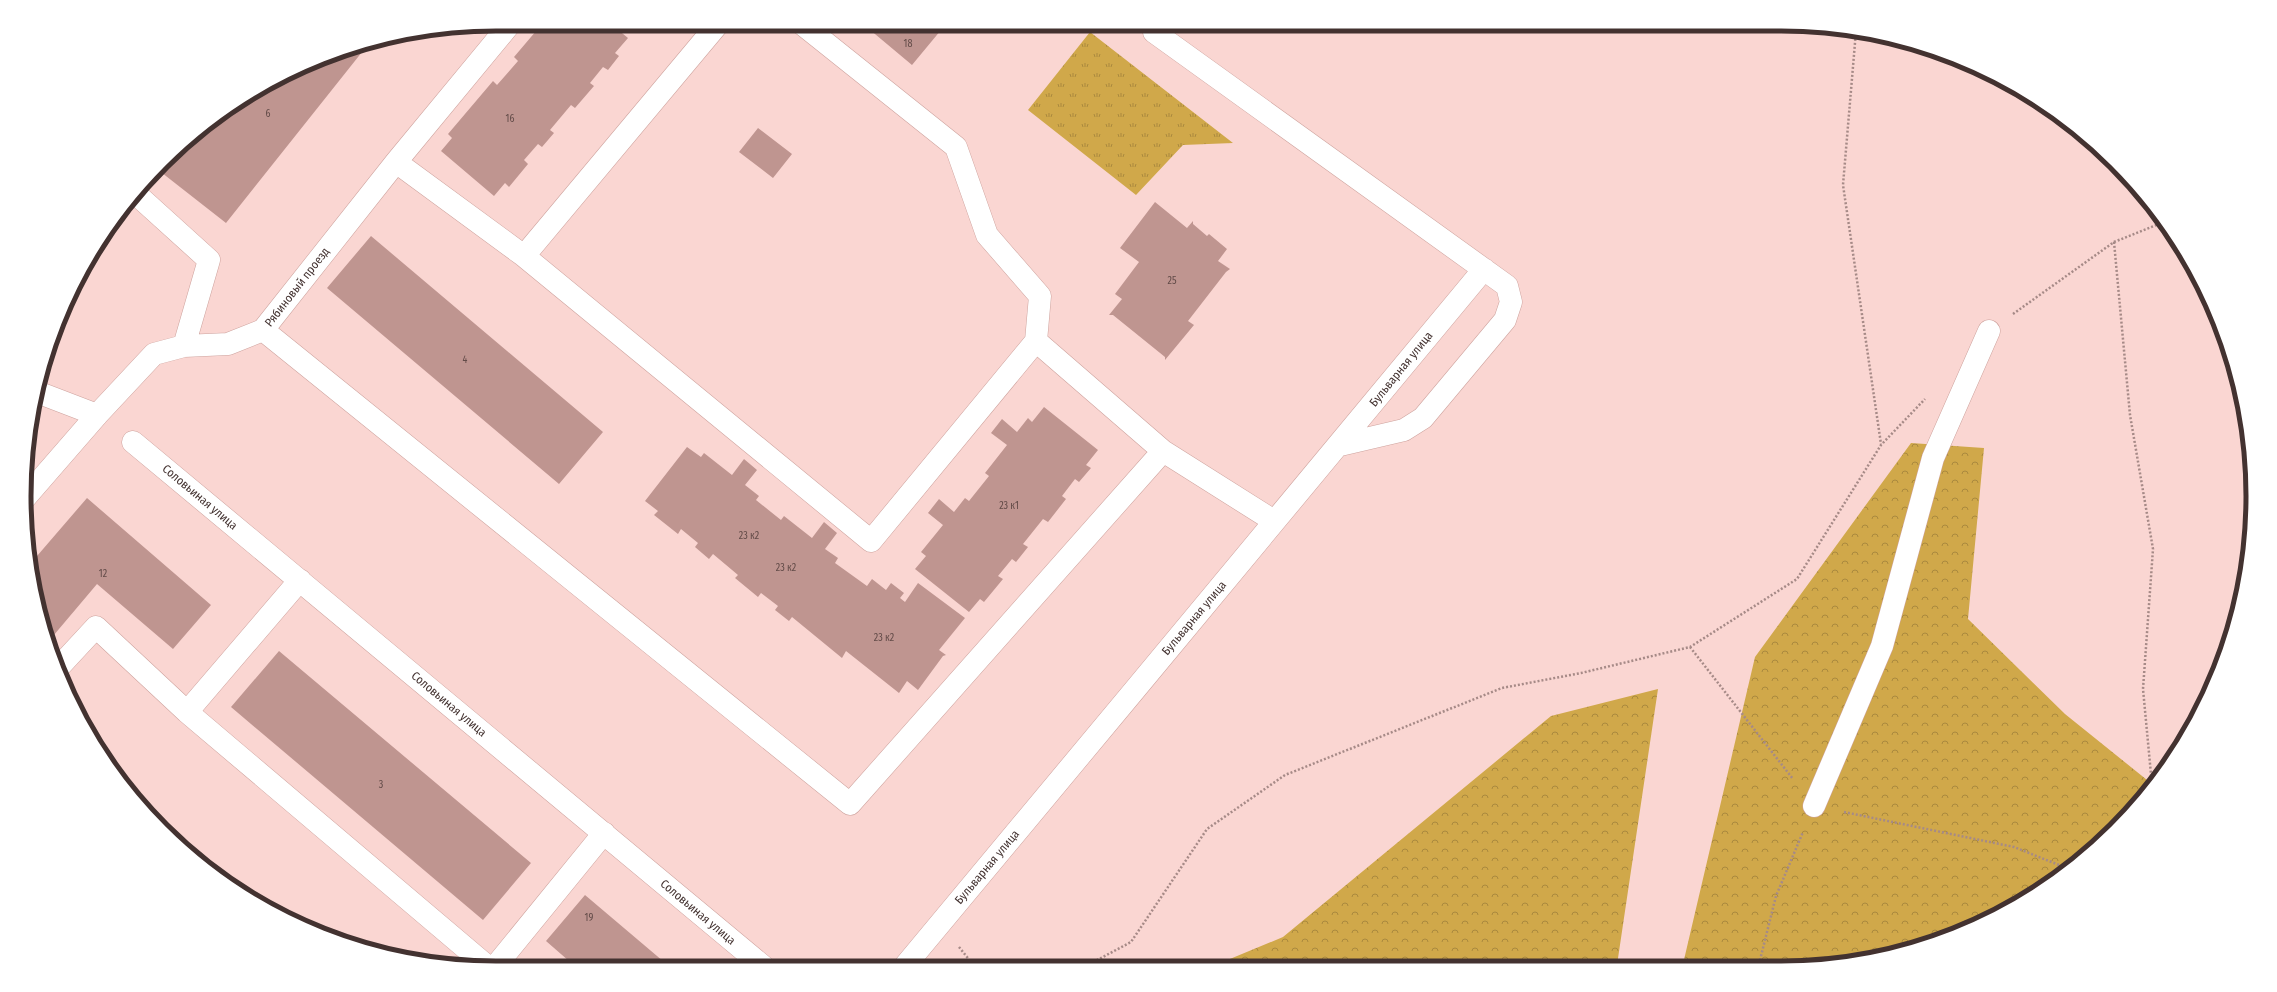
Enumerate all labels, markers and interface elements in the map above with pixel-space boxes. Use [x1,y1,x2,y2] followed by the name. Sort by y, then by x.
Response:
[904,38,912,50] house number: 18
[266,108,271,120] house number: 6
[506,113,514,125] house number: 16
[262,245,332,329] street label: Рябиновый проезд
[1168,275,1177,287] house number: 25
[1366,329,1436,409] street label: Бульварная улица
[463,354,468,366] house number: 4
[160,462,240,533] street label: Соловьиная улица
[999,500,1019,512] house number: 23 к1
[739,530,760,542] house number: 23 к2
[776,562,797,574] house number: 23 к2
[99,568,108,580] house number: 12
[1159,578,1229,658] street label: Бульварная улица
[874,632,895,644] house number: 23 к2
[409,669,489,740] street label: Соловьиная улица
[379,779,384,791] house number: 3
[952,827,1022,907] street label: Бульварная улица
[658,877,738,948] street label: Соловьиная улица
[585,912,594,924] house number: 19

